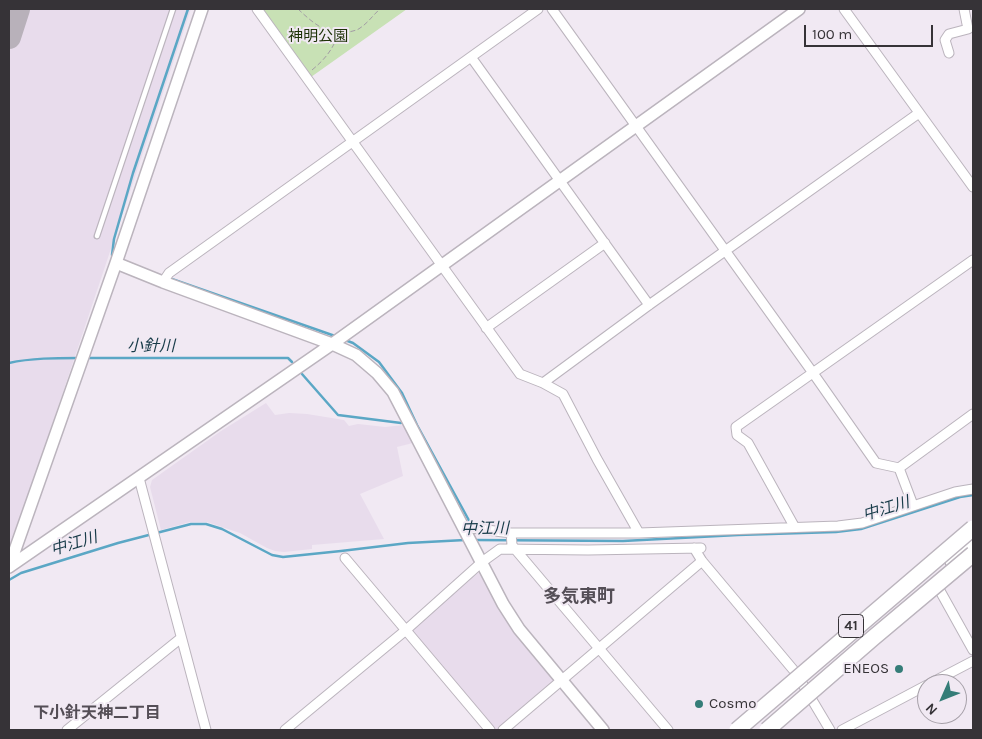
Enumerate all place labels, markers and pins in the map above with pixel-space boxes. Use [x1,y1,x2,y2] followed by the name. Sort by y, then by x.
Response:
[843,660,889,678] place label: ENEOS
[893,663,905,675] marker: ENEOS
[709,695,757,713] place label: Cosmo
[693,698,705,710] marker: Cosmo

